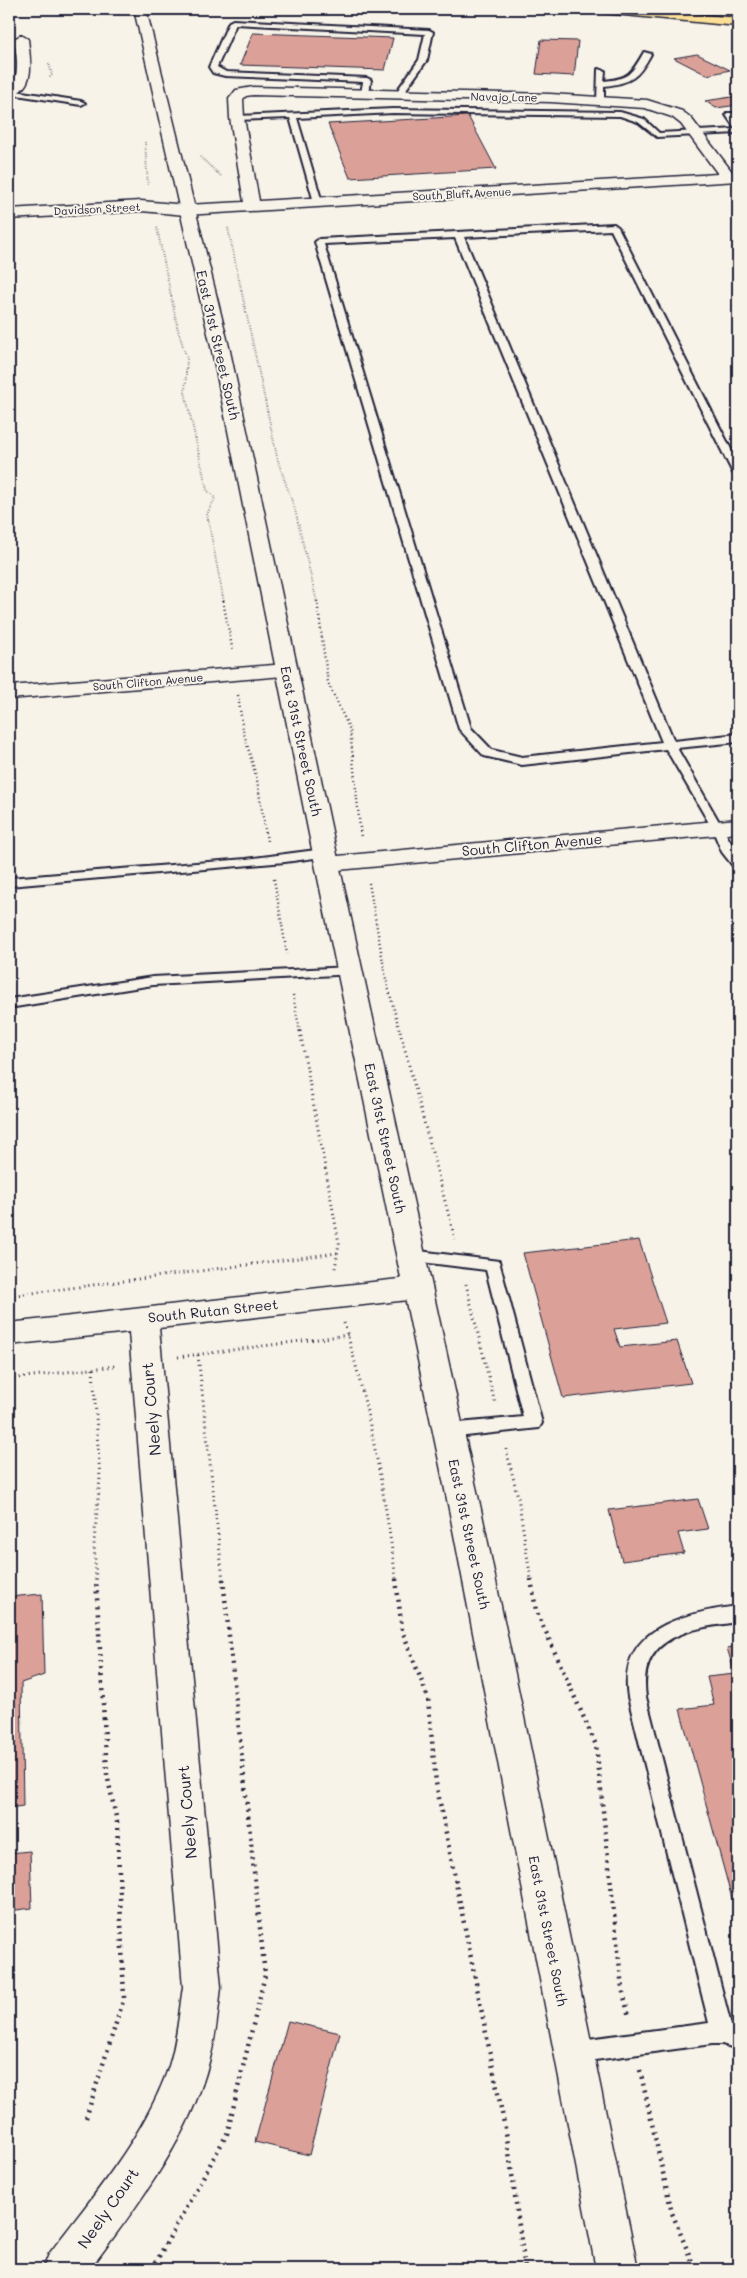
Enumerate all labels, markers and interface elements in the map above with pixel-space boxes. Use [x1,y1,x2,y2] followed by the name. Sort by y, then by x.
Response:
[470,88,538,105] street label: Navajo Lane
[412,183,512,204] street label: South Bluff Avenue
[53,199,141,218] street label: Davidson Street
[192,268,245,422] street label: East 31st Street South
[276,664,327,818] street label: East 31st Street South
[92,669,204,694] street label: South Clifton Avenue
[461,829,603,860] street label: South Clifton Avenue
[360,1061,411,1215] street label: East 31st Street South
[147,1294,279,1327] street label: South Rutan Street
[136,1361,165,1457] street label: Neely Court
[444,1457,495,1611] street label: East 31st Street South
[172,1764,201,1860] street label: Neely Court
[525,1854,572,2008] street label: East 31st Street South
[72,2163,143,2252] street label: Neely Court

